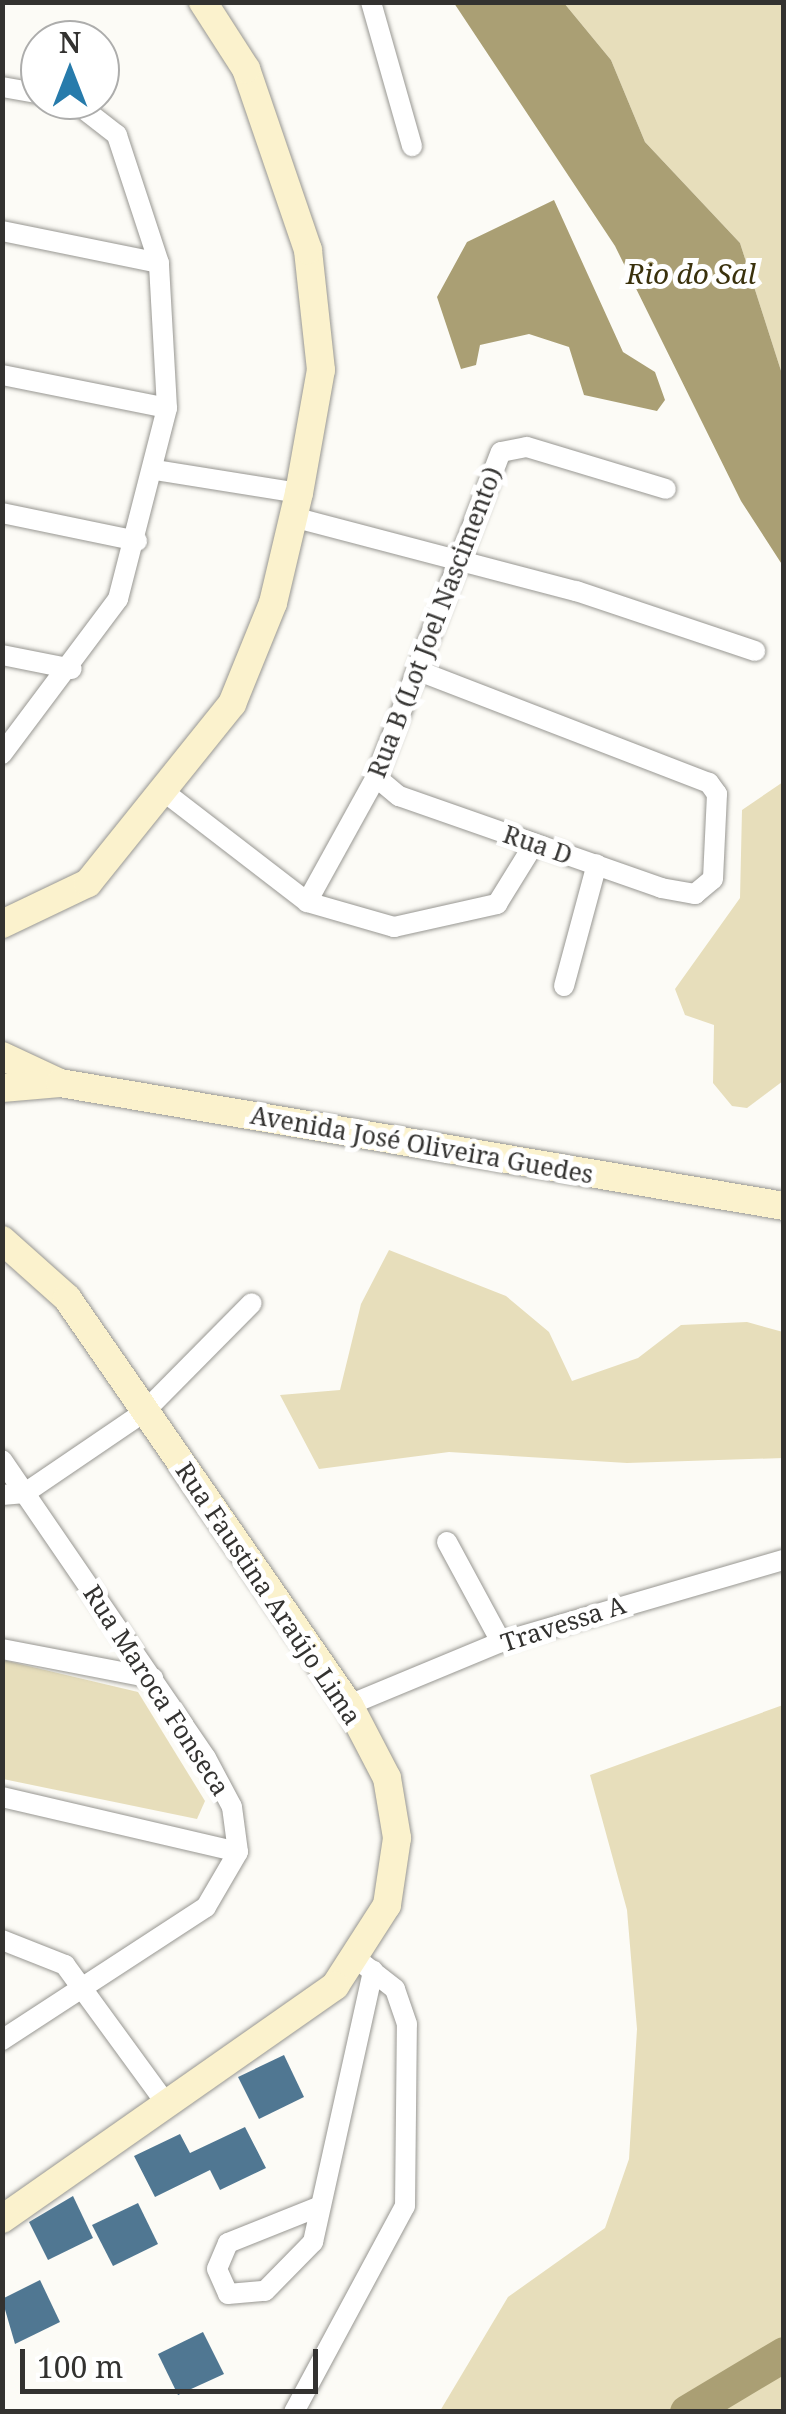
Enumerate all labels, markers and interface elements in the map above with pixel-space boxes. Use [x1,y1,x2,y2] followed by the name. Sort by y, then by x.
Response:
[20,20,120,120] north arrow
[59,23,81,61] text: N
[626,256,756,290] water label: Rio do Sal
[361,462,507,782] street label: Rua B (Lot Joel Nascimento)
[500,818,576,870] street label: Rua D
[248,1099,596,1189] street label: Avenida José Oliveira Guedes
[170,1456,368,1730] street label: Rua Faustina Araújo Lima
[78,1579,236,1801] street label: Rua Maroca Fonseca
[497,1589,629,1657] street label: Travessa A
[25,2329,322,2391] scale bar
[37,2346,123,2387] text: 100 m

